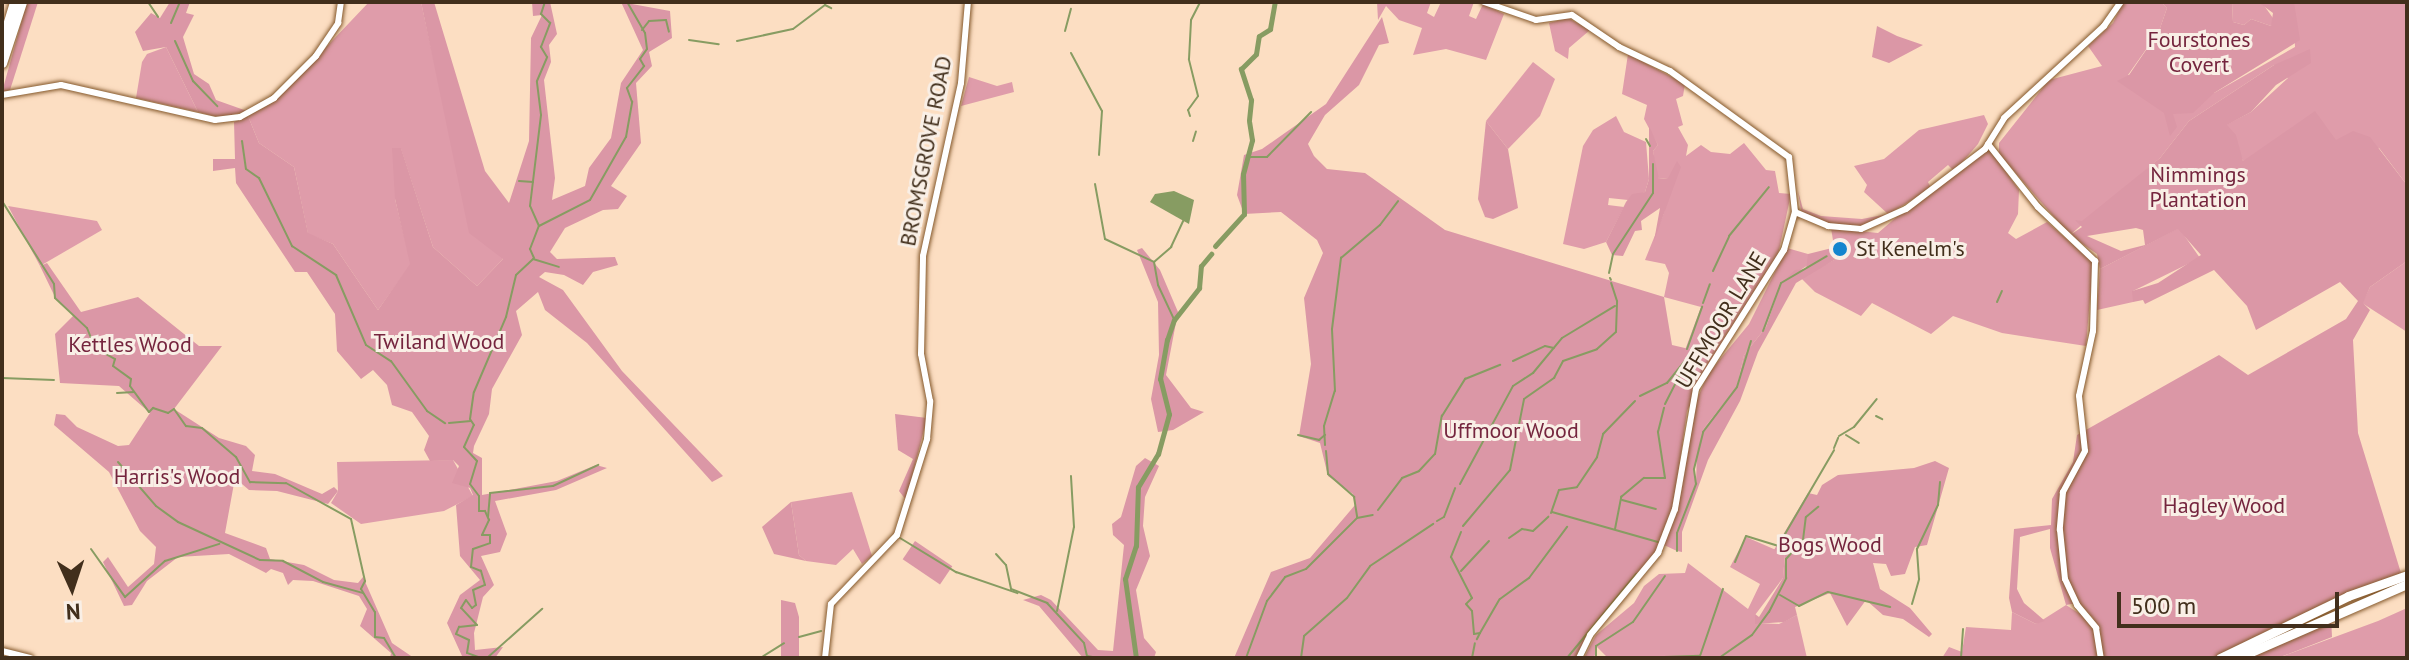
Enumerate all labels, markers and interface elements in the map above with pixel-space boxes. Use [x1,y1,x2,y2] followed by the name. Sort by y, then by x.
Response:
[2147,26,2251,78] park label: Fourstones Covert
[895,54,957,248] street label: BROMSGROVE ROAD
[2149,161,2247,212] park label: Nimmings Plantation
[1856,236,1965,262] place label: St Kenelm's
[1831,240,1849,258] marker: St Kenelm's
[1670,247,1772,393] street label: UFFMOOR LANE
[373,329,505,355] park label: Twiland Wood
[68,332,192,358] park label: Kettles Wood
[1443,418,1579,444] park label: Uffmoor Wood
[113,464,241,490] park label: Harris's Wood
[2162,493,2286,519] park label: Hagley Wood
[1778,532,1882,558] park label: Bogs Wood
[32,548,112,628] north arrow
[2121,576,2343,626] scale bar
[2131,590,2196,621] text: 500 m
[65,598,81,626] text: N

